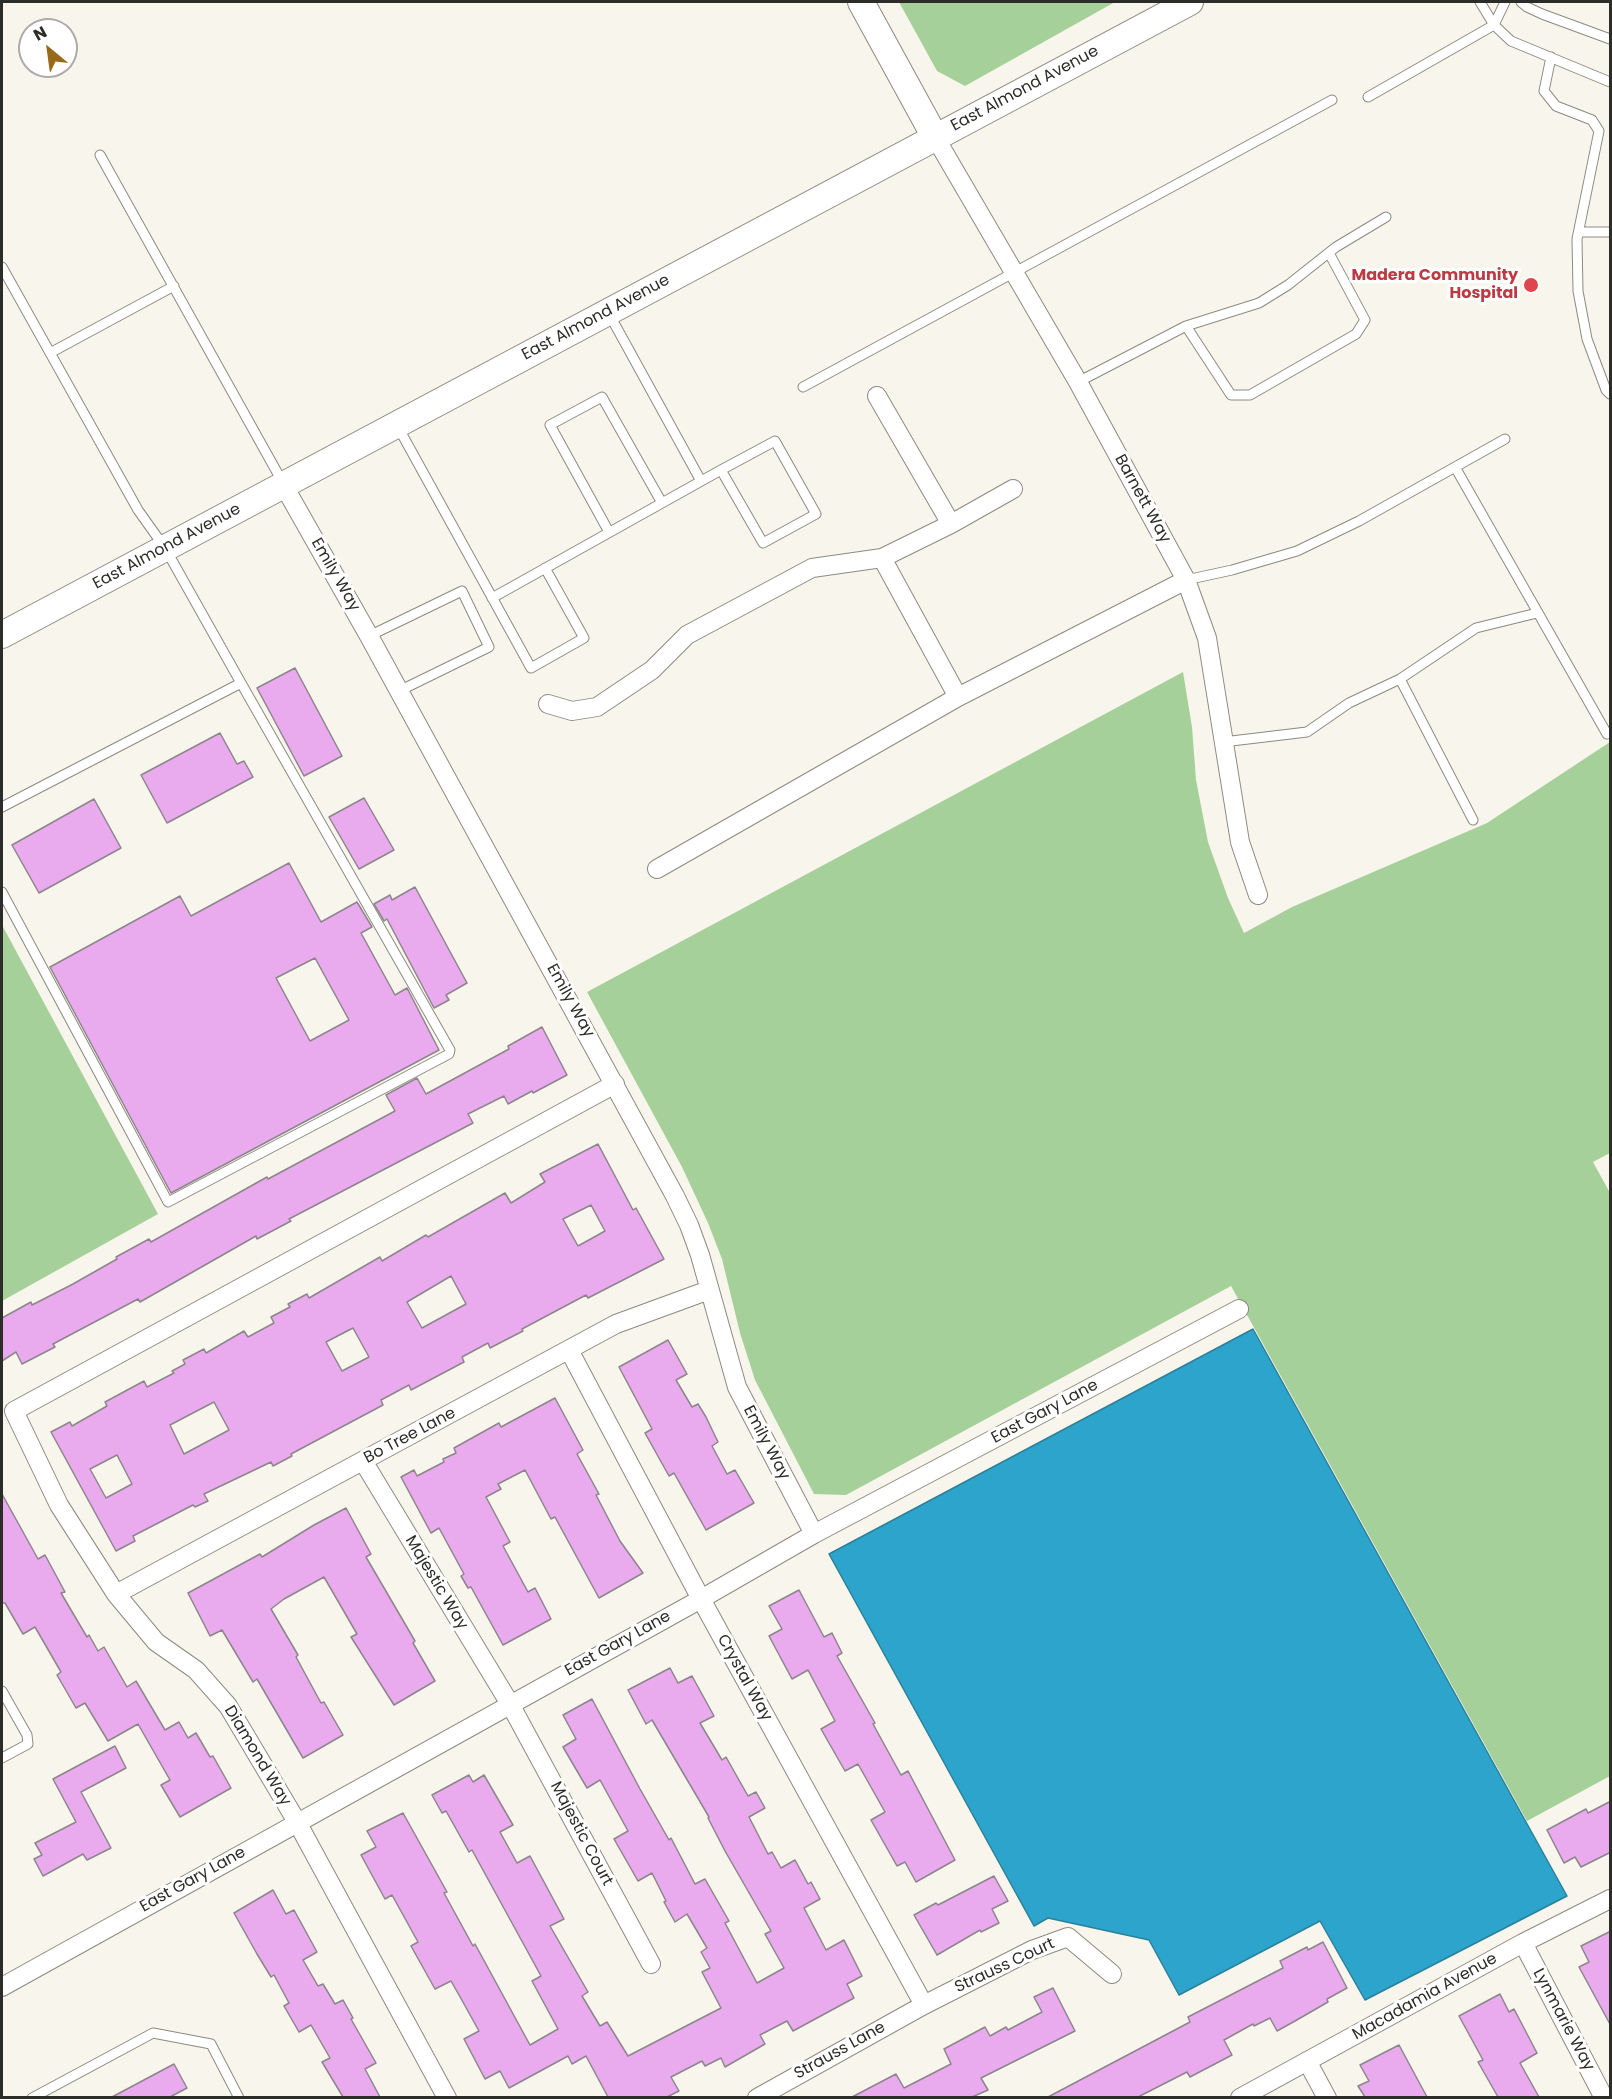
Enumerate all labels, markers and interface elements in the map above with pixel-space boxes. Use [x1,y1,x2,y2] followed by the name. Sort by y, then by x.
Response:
[18,18,78,78] north arrow
[29,21,51,47] text: N
[948,42,1102,136] street label: East Almond Avenue
[1351,266,1518,304] place label: Madera Community Hospital
[519,271,673,365] street label: East Almond Avenue
[1522,276,1540,294] marker: Madera Community Hospital
[1110,451,1174,547] street label: Barnett Way
[90,500,244,594] street label: East Almond Avenue
[306,535,364,615] street label: Emily Way
[542,961,598,1041] street label: Emily Way
[988,1376,1102,1448] street label: East Gary Lane
[738,1403,794,1483] street label: Emily Way
[361,1404,459,1468] street label: Bo Tree Lane
[400,1533,472,1633] street label: Majestic Way
[562,1607,674,1681] street label: East Gary Lane
[712,1631,776,1725] street label: Crystal Way
[220,1702,294,1810] street label: Diamond Way
[545,1779,617,1889] street label: Majestic Court
[137,1843,249,1917] street label: East Gary Lane
[952,1935,1058,1997] street label: Strauss Court
[1349,1949,1501,2045] street label: Macadamia Avenue
[1528,1966,1598,2074] street label: Lynmarie Way
[791,2018,889,2084] street label: Strauss Lane

